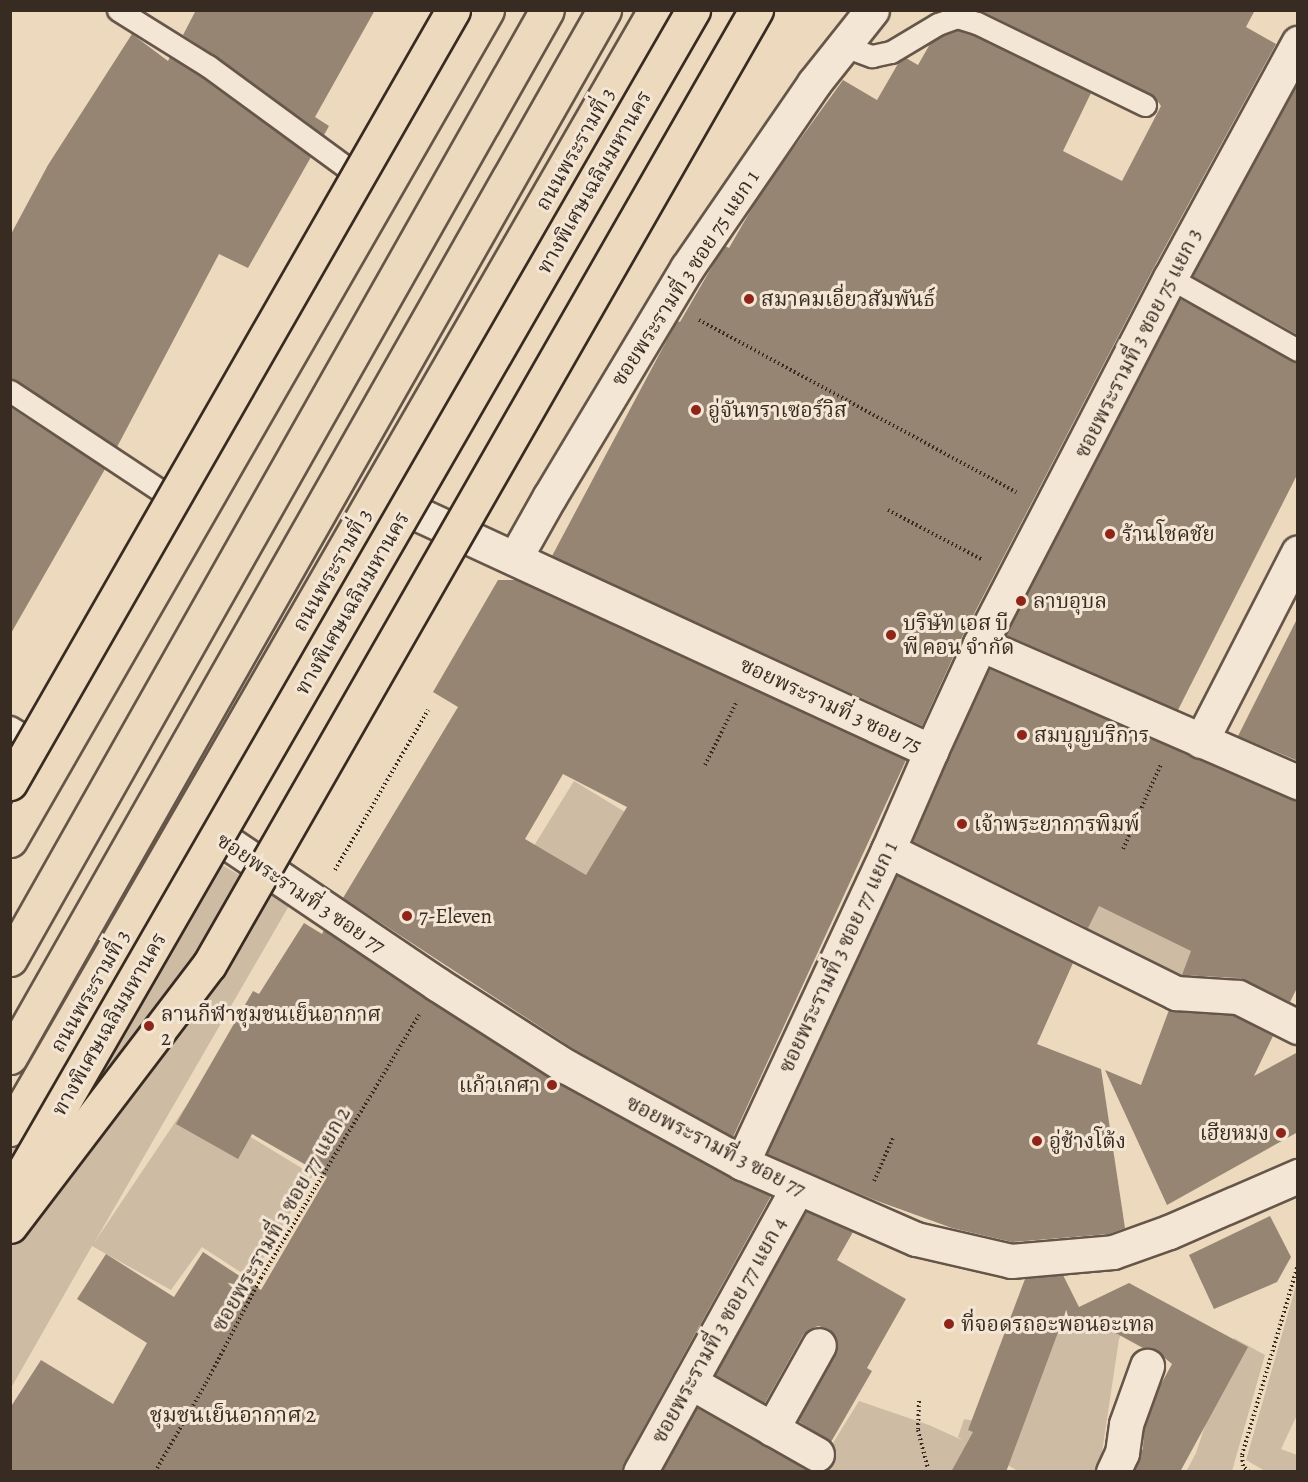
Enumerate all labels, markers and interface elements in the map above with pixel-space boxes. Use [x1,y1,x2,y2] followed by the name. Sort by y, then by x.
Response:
[530,83,620,215] street label: ถนนพระรามที่ 3
[531,86,657,278] street label: ทางพิเศษเฉลิมมหานคร
[606,165,764,391] street label: ซอยพระรามที่ 3 ซอย 75 แยก 1
[1069,224,1207,462] street label: ซอยพระรามที่ 3 ซอย 75 แยก 3
[761,286,935,312] place label: สมาคมเอี่ยวสัมพันธ์
[742,292,756,306] marker: สมาคมเอี่ยวสัมพันธ์
[708,397,847,423] place label: อู่จันทราเซอร์วิส
[689,403,703,417] marker: อู่จันทราเซอร์วิส
[287,504,377,636] street label: ถนนพระรามที่ 3
[289,507,415,699] street label: ทางพิเศษเฉลิมมหานคร
[1122,521,1215,547] place label: ร้านโชคชัย
[1103,527,1117,541] marker: ร้านโชคชัย
[1033,588,1107,614] place label: ลาบอุบล
[1014,594,1028,608] marker: ลาบอุบล
[903,610,1014,660] place label: บริษัท เอส บี พี คอน จำกัด
[884,628,898,642] marker: บริษัท เอส บี พี คอน จำกัด
[736,652,926,758] street label: ซอยพระรามที่ 3 ซอย 75
[1034,722,1149,748] place label: สมบุญบริการ
[1015,728,1029,742] marker: สมบุญบริการ
[974,811,1140,837] place label: เจ้าพระยาการพิมพ์
[955,817,969,831] marker: เจ้าพระยาการพิมพ์
[212,827,390,959] street label: ซอยพระรามที่ 3 ซอย 77
[773,837,903,1077] street label: ซอยพระรามที่ 3 ซอย 77 แยก 1
[419,903,492,929] place label: 7-Eleven
[400,909,414,923] marker: 7-Eleven
[45,925,135,1057] street label: ถนนพระรามที่ 3
[46,928,172,1120] street label: ทางพิเศษเฉลิมมหานคร
[161,1001,381,1051] place label: ลานกีฬาชุมชนเย็นอากาศ 2
[142,1019,156,1033] marker: ลานกีฬาชุมชนเย็นอากาศ 2
[459,1072,540,1098] place label: แก้วเกศา
[545,1078,559,1092] marker: แก้วเกศา
[622,1090,810,1202] street label: ซอยพระรามที่ 3 ซอย 77
[206,1102,356,1336] street label: ซอยพระรามที่ 3 ซอย 77 แยก 2
[1200,1120,1269,1146] place label: เฮียหมง
[1274,1126,1288,1140] marker: เฮียหมง
[1049,1128,1126,1154] place label: อู่ช้างโต้ง
[1030,1134,1044,1148] marker: อู่ช้างโต้ง
[646,1213,792,1447] street label: ซอยพระรามที่ 3 ซอย 77 แยก 4
[961,1311,1155,1337] place label: ที่จอดรถอะพอนอะเทล
[942,1317,956,1331] marker: ที่จอดรถอะพอนอะเทล
[150,1403,316,1429] district label: ชุมชนเย็นอากาศ 2

